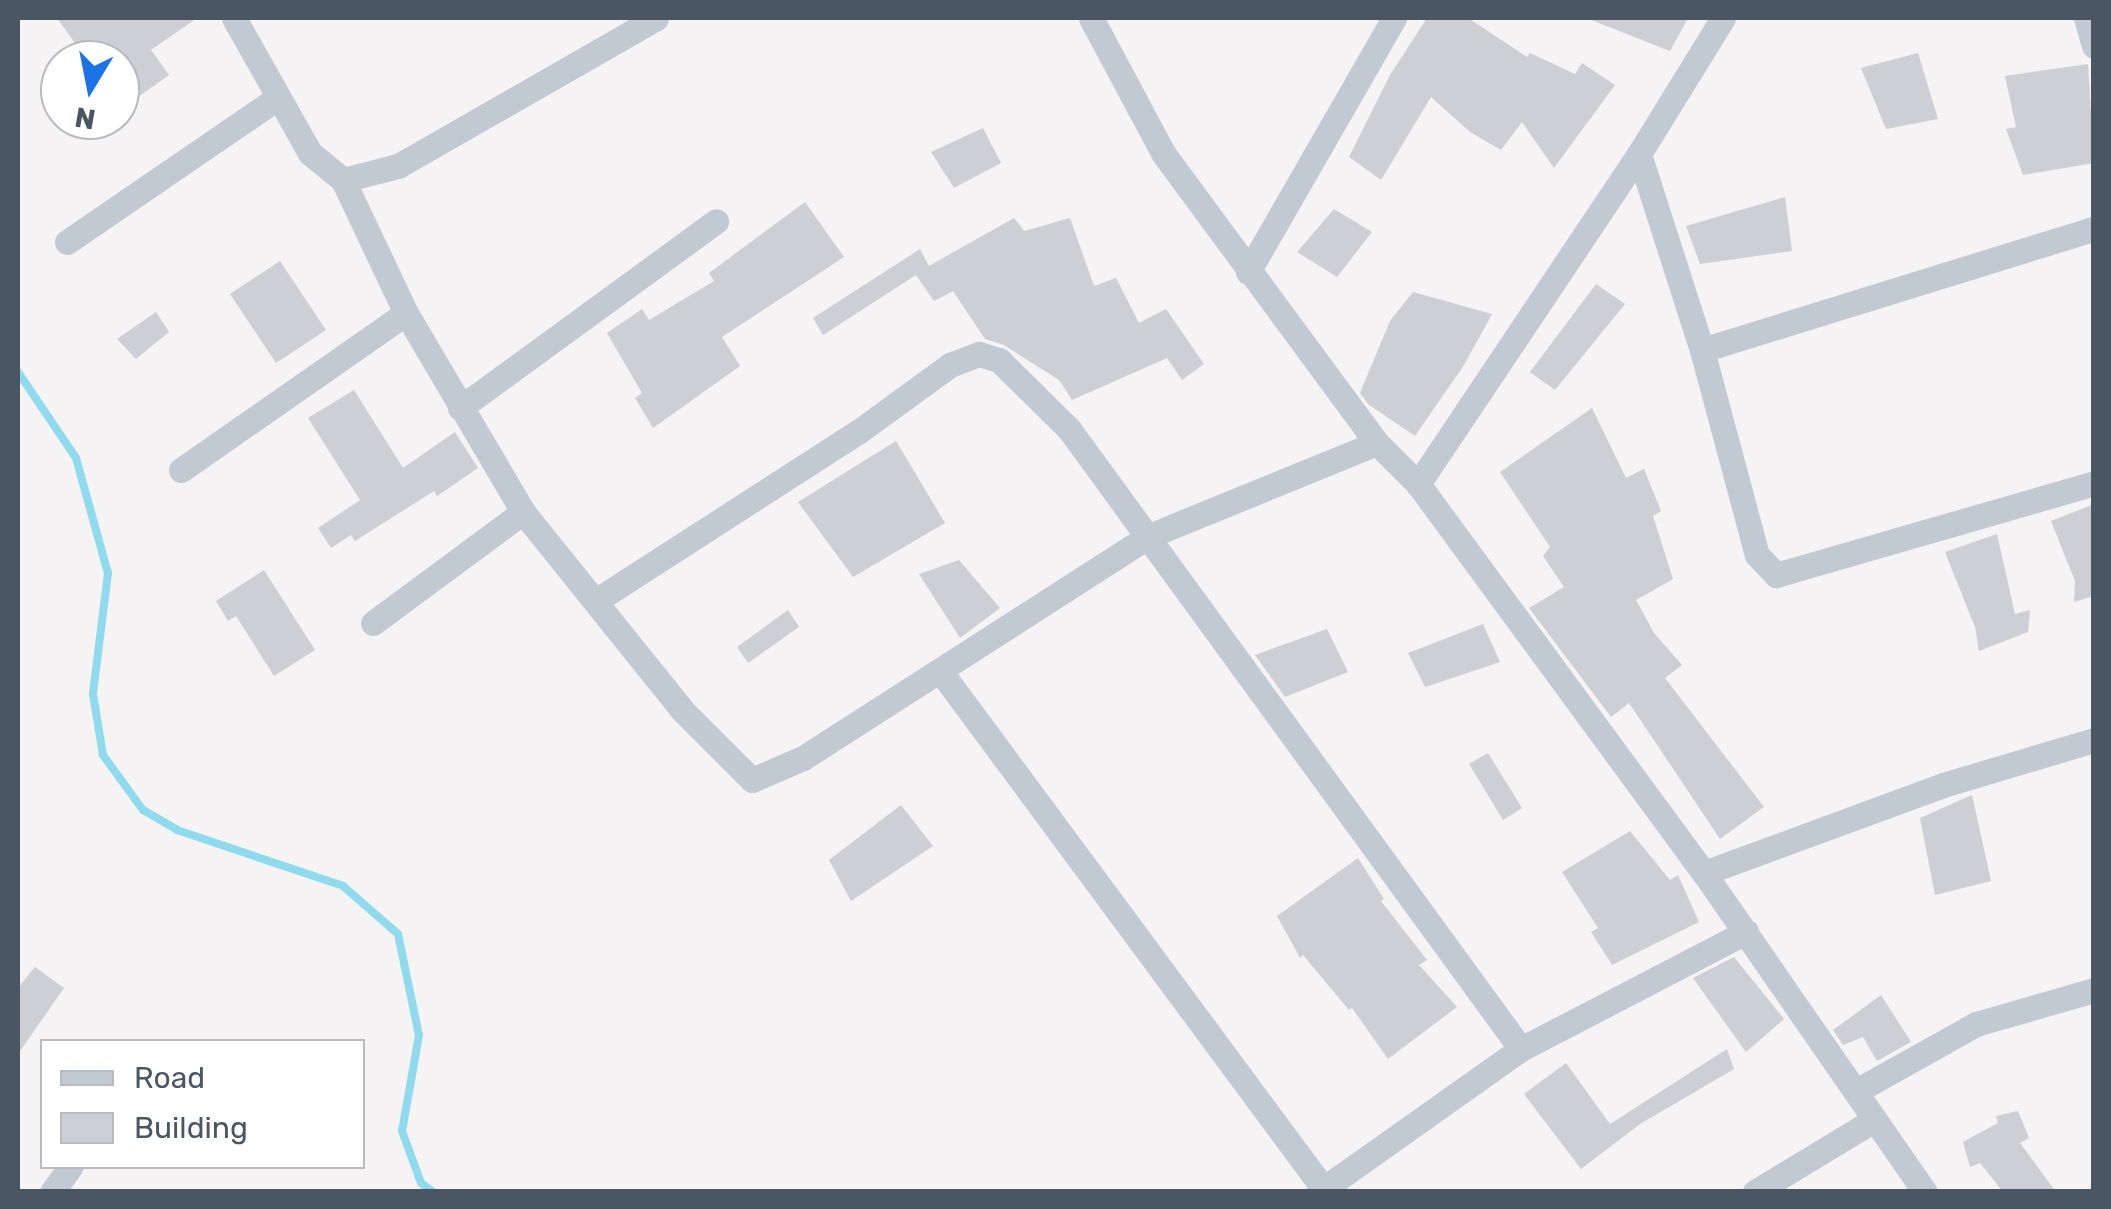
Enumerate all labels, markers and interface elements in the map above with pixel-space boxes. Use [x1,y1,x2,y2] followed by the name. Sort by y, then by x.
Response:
[40,40,140,140] north arrow
[72,100,98,136] text: N
[40,1039,365,1169] legend
[134,1060,205,1096] text: Road
[134,1110,248,1146] text: Building

